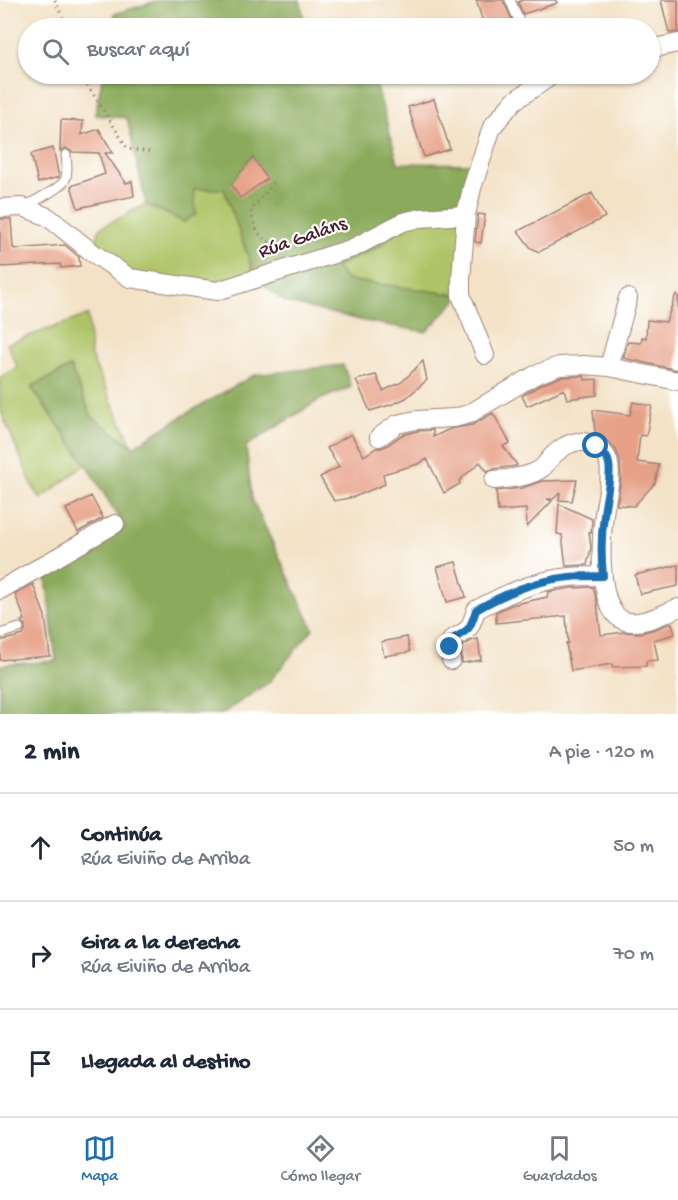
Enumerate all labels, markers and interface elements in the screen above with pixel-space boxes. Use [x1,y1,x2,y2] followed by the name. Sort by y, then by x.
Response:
[18,18,660,84] search box
[39,35,72,68] icon: search
[87,38,190,64] text: Buscar aquí
[256,213,351,265] street label: Rúa Galáns
[582,432,608,458] route start
[436,633,462,659] route end
[24,738,79,769] text: 2 min
[549,742,654,765] text: A pie · 120 m
[81,823,162,849] text: Continúa
[24,831,57,864] icon: ahead
[613,836,654,859] text: 50 m
[81,849,250,872] text: Rúa Eiviño de Arriba
[81,931,239,957] text: Gira a la derecha
[24,939,57,972] icon: right
[613,944,654,967] text: 70 m
[81,957,250,980] text: Rúa Eiviño de Arriba
[24,1047,57,1080] icon: arrive
[81,1050,251,1076] text: Llegada al destino
[81,1132,118,1187] tab: Mapa
[281,1132,360,1187] tab: Cómo llegar
[523,1132,597,1187] tab: Guardados

